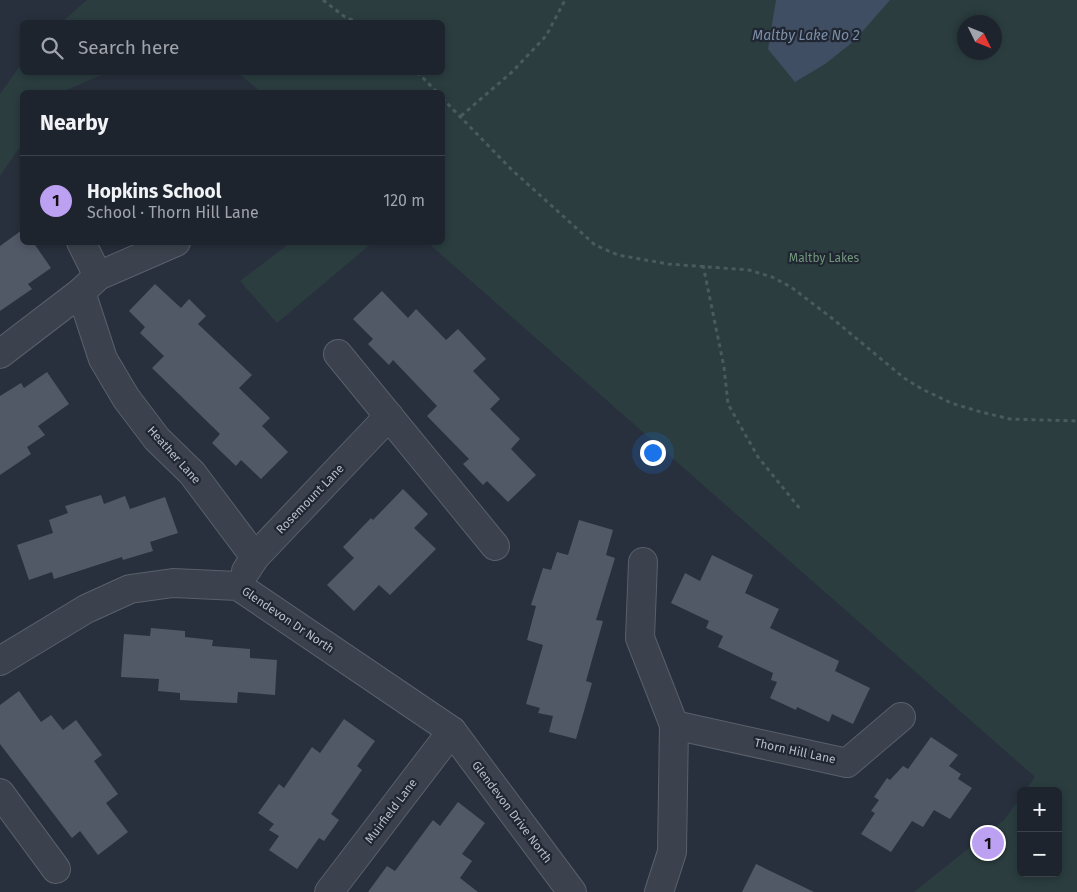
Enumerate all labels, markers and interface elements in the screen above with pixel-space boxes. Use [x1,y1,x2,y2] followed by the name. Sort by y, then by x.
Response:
[957,15,1002,60] north arrow
[20,20,445,75] search box
[752,27,860,44] water label: Maltby Lake No 2
[38,34,66,62] icon: search
[78,36,179,59] text: Search here
[40,110,108,136] text: Nearby
[87,180,221,203] text: Hopkins School
[52,191,60,210] text: 1
[383,191,425,210] text: 120 m
[87,203,259,222] text: School · Thorn Hill Lane
[789,251,860,265] park label: Maltby Lakes
[144,423,204,487] street label: Heather Lane
[640,440,666,466] your location
[273,461,347,537] street label: Rosemount Lane
[239,584,337,656] street label: Glendevon Dr North
[753,736,837,766] street label: Thorn Hill Lane
[469,758,555,866] street label: Glendevon Drive North
[362,776,420,846] street label: Muirfield Lane
[1017,787,1062,877] map controls
[1017,787,1062,832] button: +
[972,824,1004,862] pin: 1
[1017,832,1062,877] button: −

